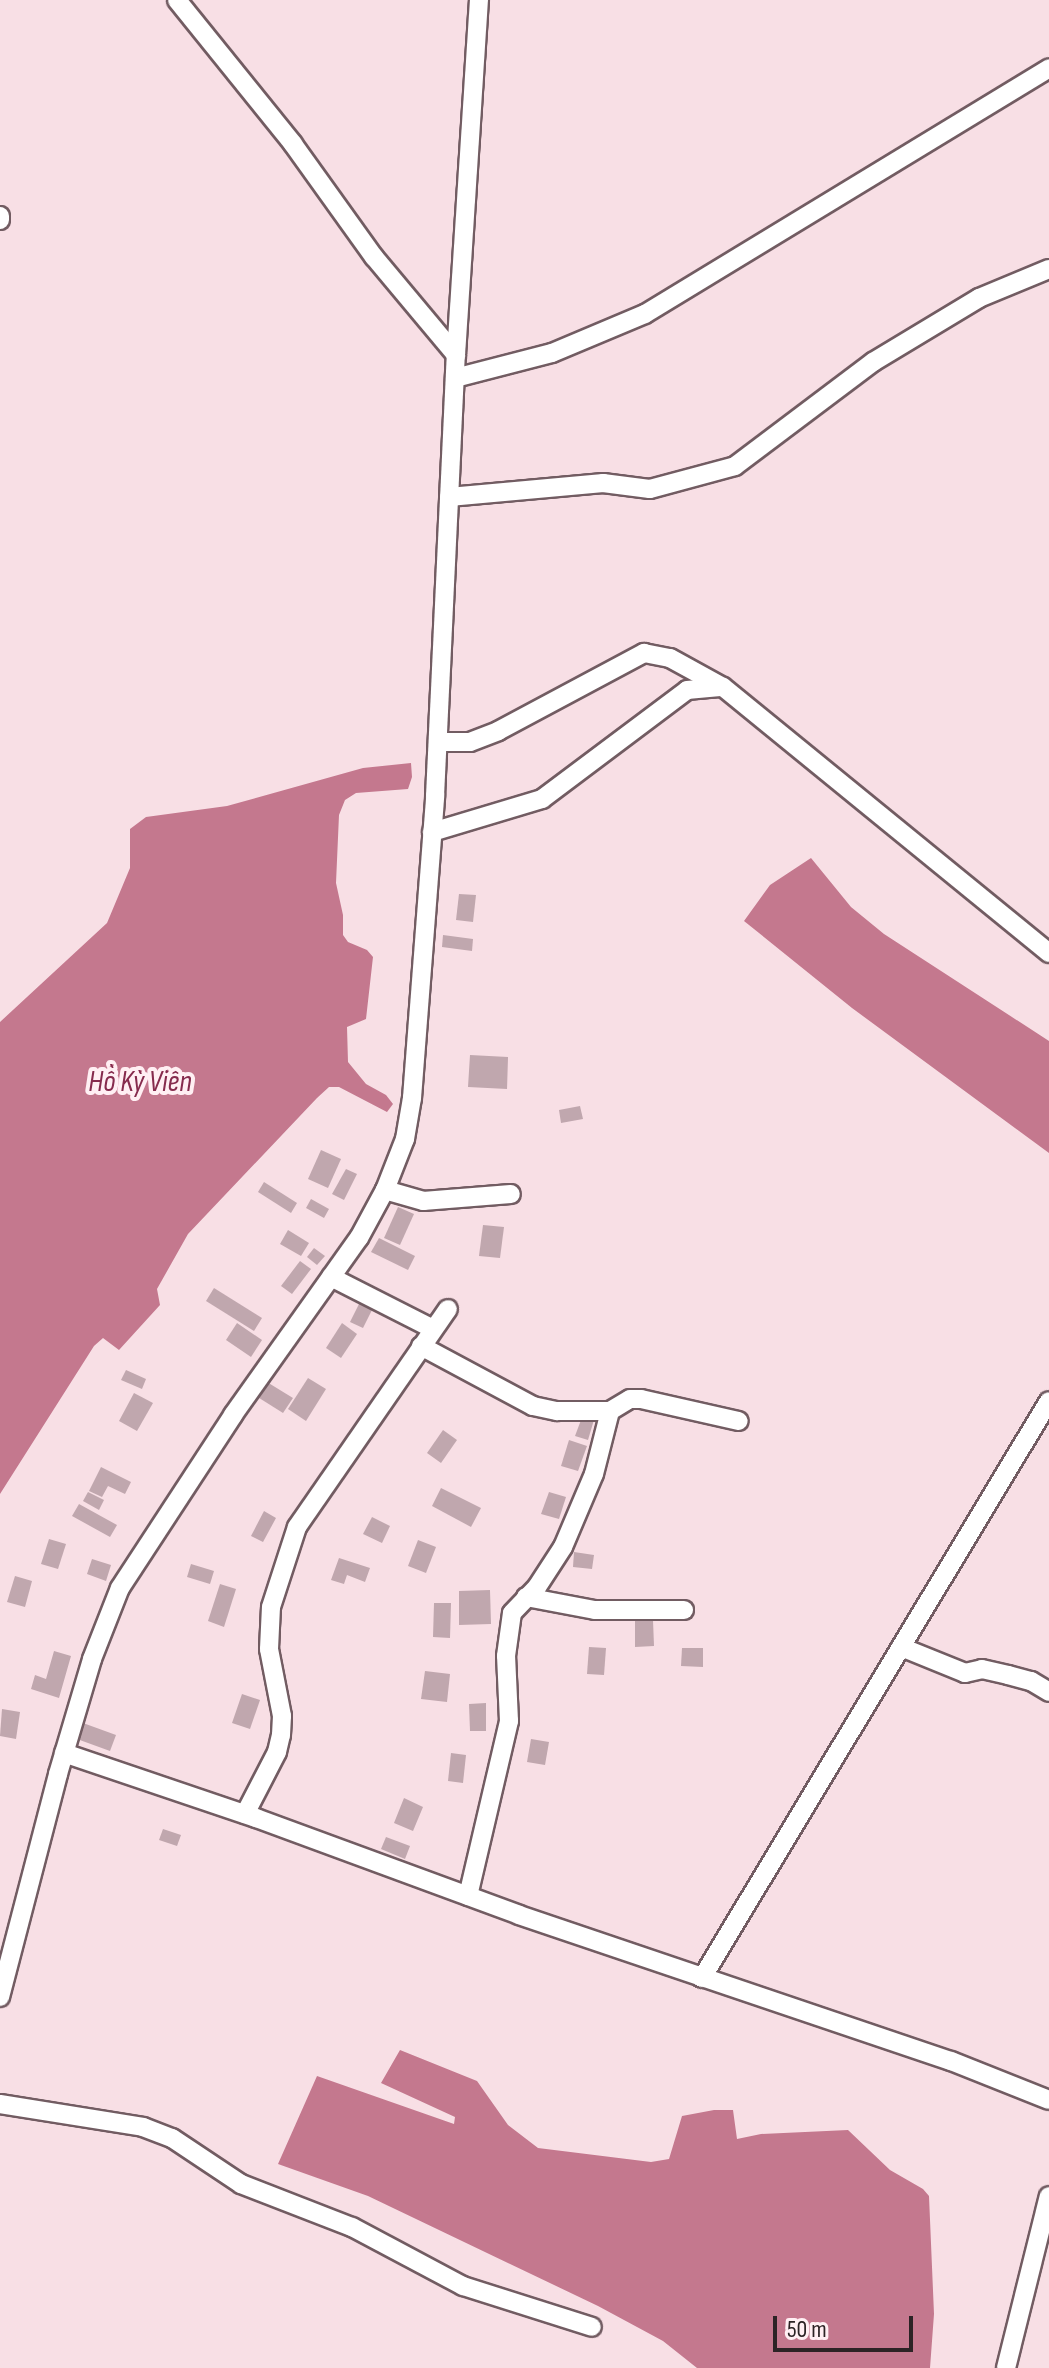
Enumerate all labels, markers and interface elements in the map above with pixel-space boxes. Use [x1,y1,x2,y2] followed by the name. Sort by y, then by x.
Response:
[88,1064,192,1100] water label: Hồ Kỳ Viên
[777,2300,917,2350] scale bar
[787,2315,827,2344] text: 50 m

